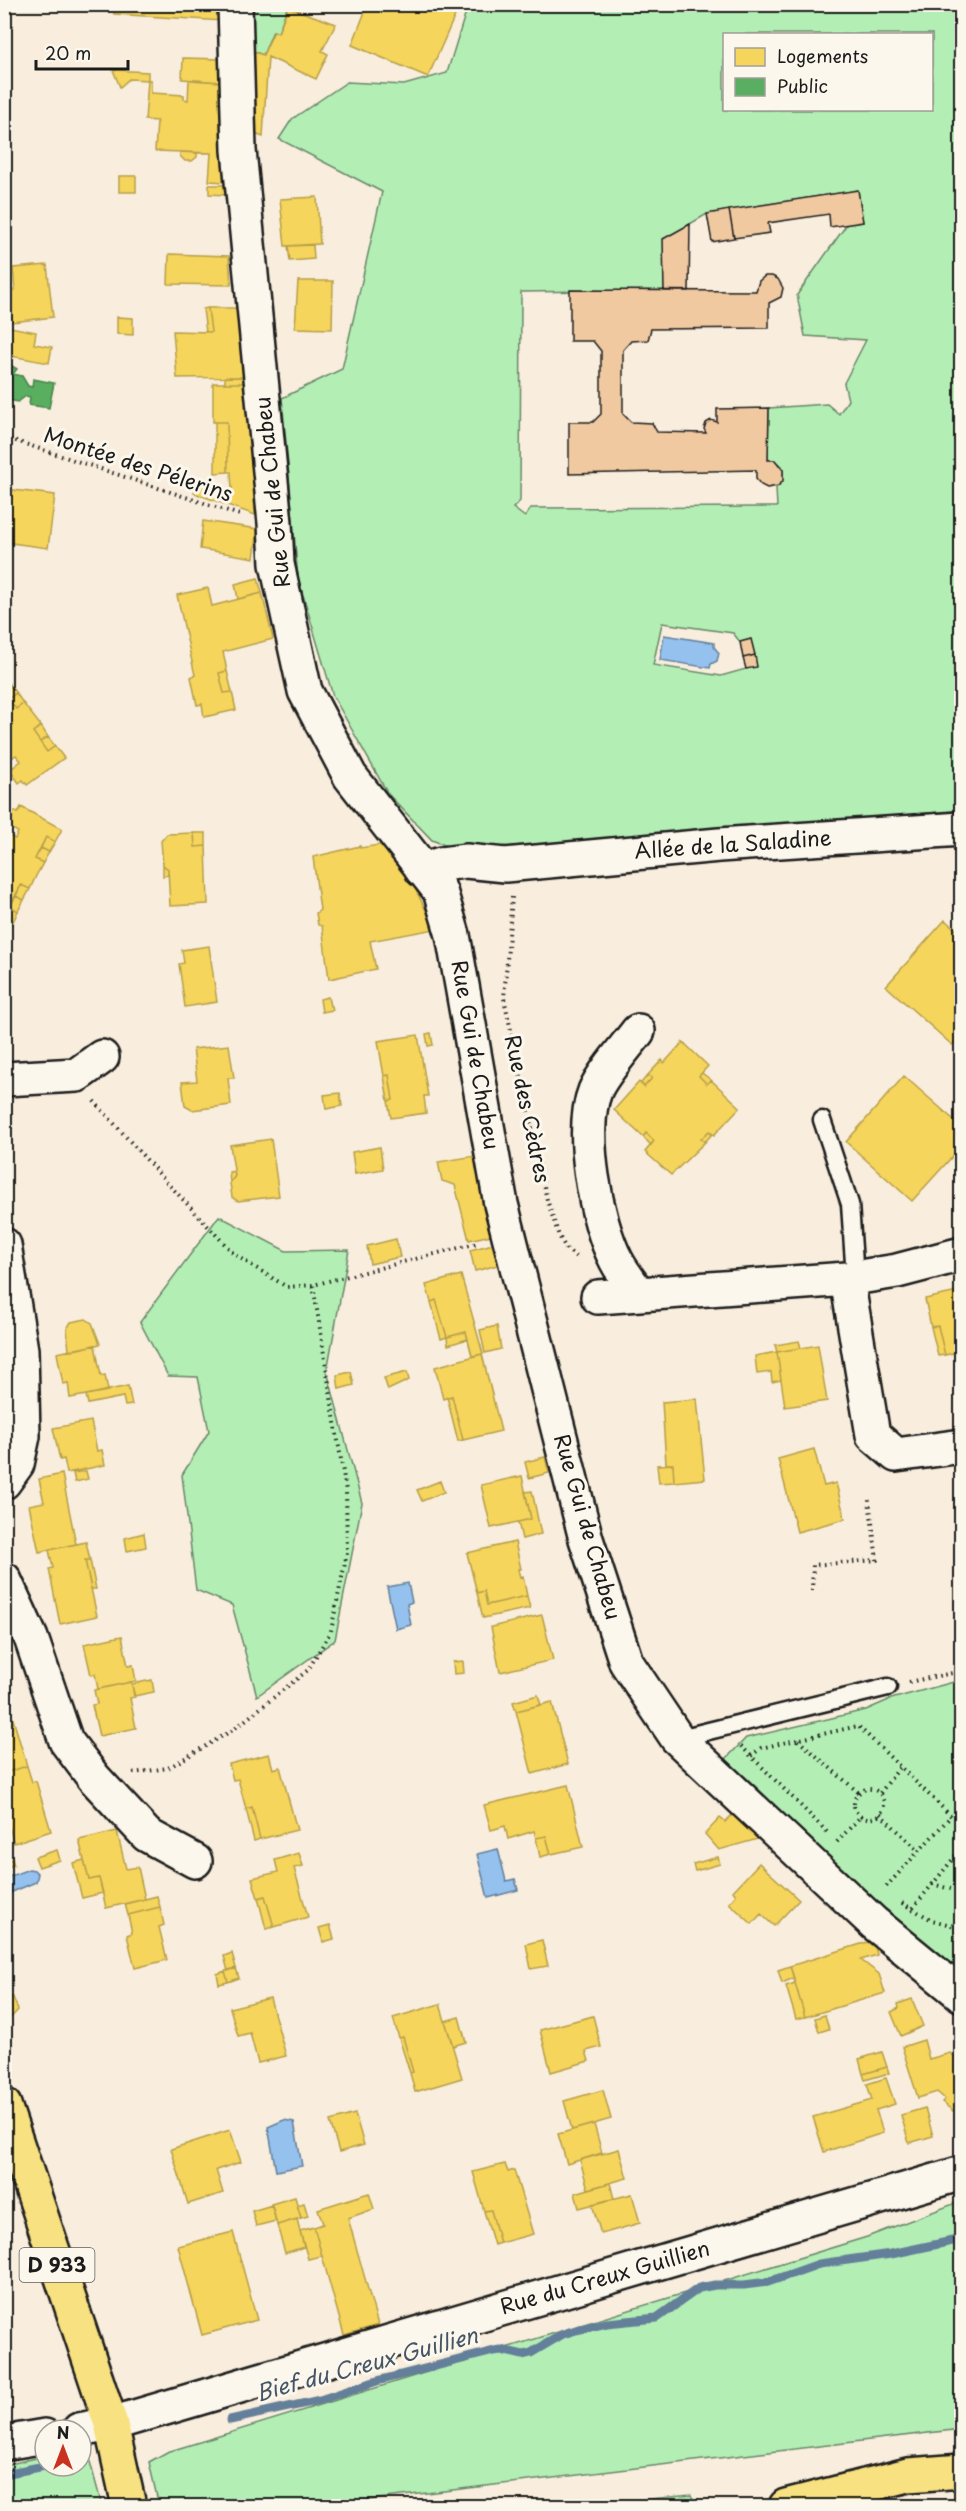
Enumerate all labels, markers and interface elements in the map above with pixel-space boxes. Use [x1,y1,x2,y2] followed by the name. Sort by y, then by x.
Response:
[36,33,128,71] scale bar
[723,33,933,111] legend
[45,39,91,66] text: 20 m
[777,42,868,69] text: Logements
[777,72,828,99] text: Public
[245,395,297,589] street label: Rue Gui de Chabeu
[40,417,237,509] street label: Montée des Pélerins
[633,820,832,866] street label: Allée de la Saladine
[445,957,509,1152] street label: Rue Gui de Chabeu
[498,1032,560,1186] street label: Rue des Cèdres
[547,1430,631,1623] street label: Rue Gui de Chabeu
[496,2231,713,2321] street label: Rue du Creux Guillien
[20,2248,94,2282] road number: D 933
[252,2317,482,2408] water label: Bief du Creux Guillien
[33,2418,93,2478] north arrow
[57,2420,69,2444] text: N

